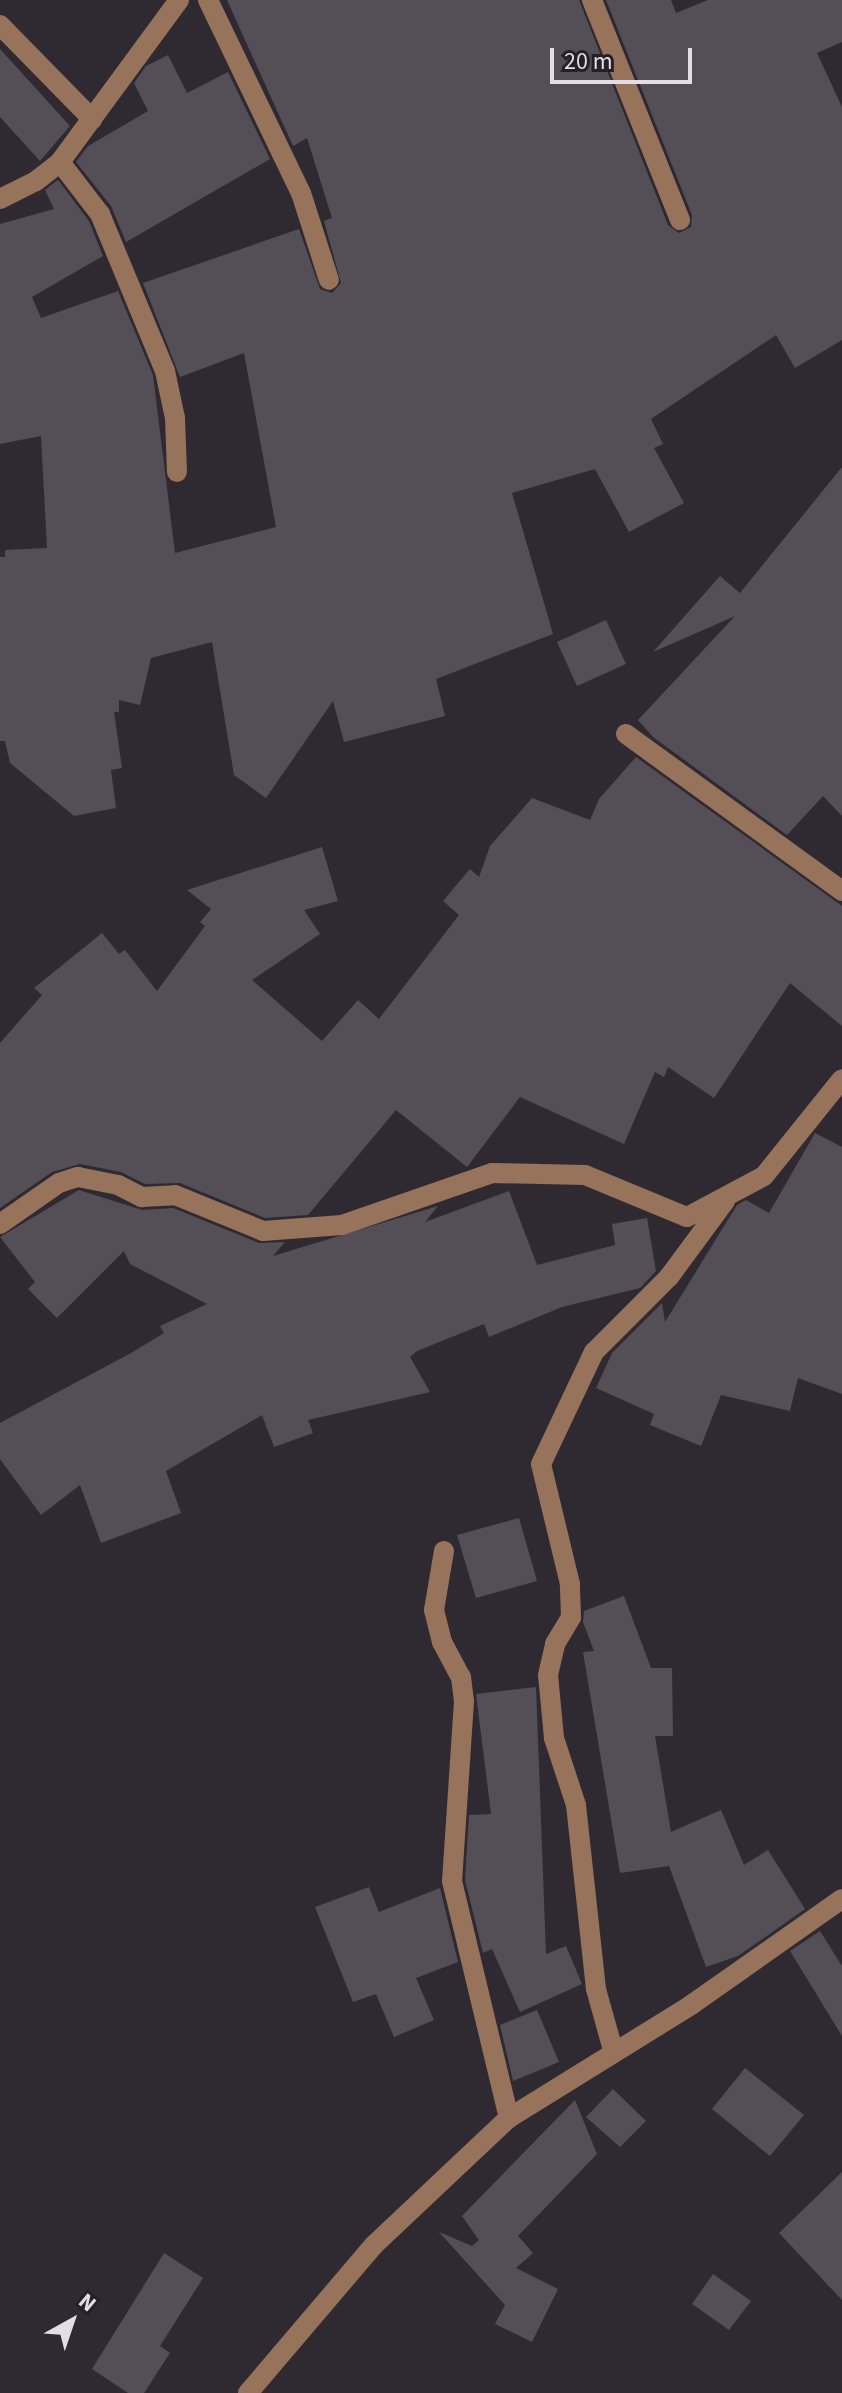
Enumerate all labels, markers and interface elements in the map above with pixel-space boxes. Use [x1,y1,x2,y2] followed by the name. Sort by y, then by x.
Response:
[554,32,696,82] scale bar
[564,44,613,79] text: 20 m
[32,2281,112,2361] north arrow
[72,2286,103,2320] text: N

